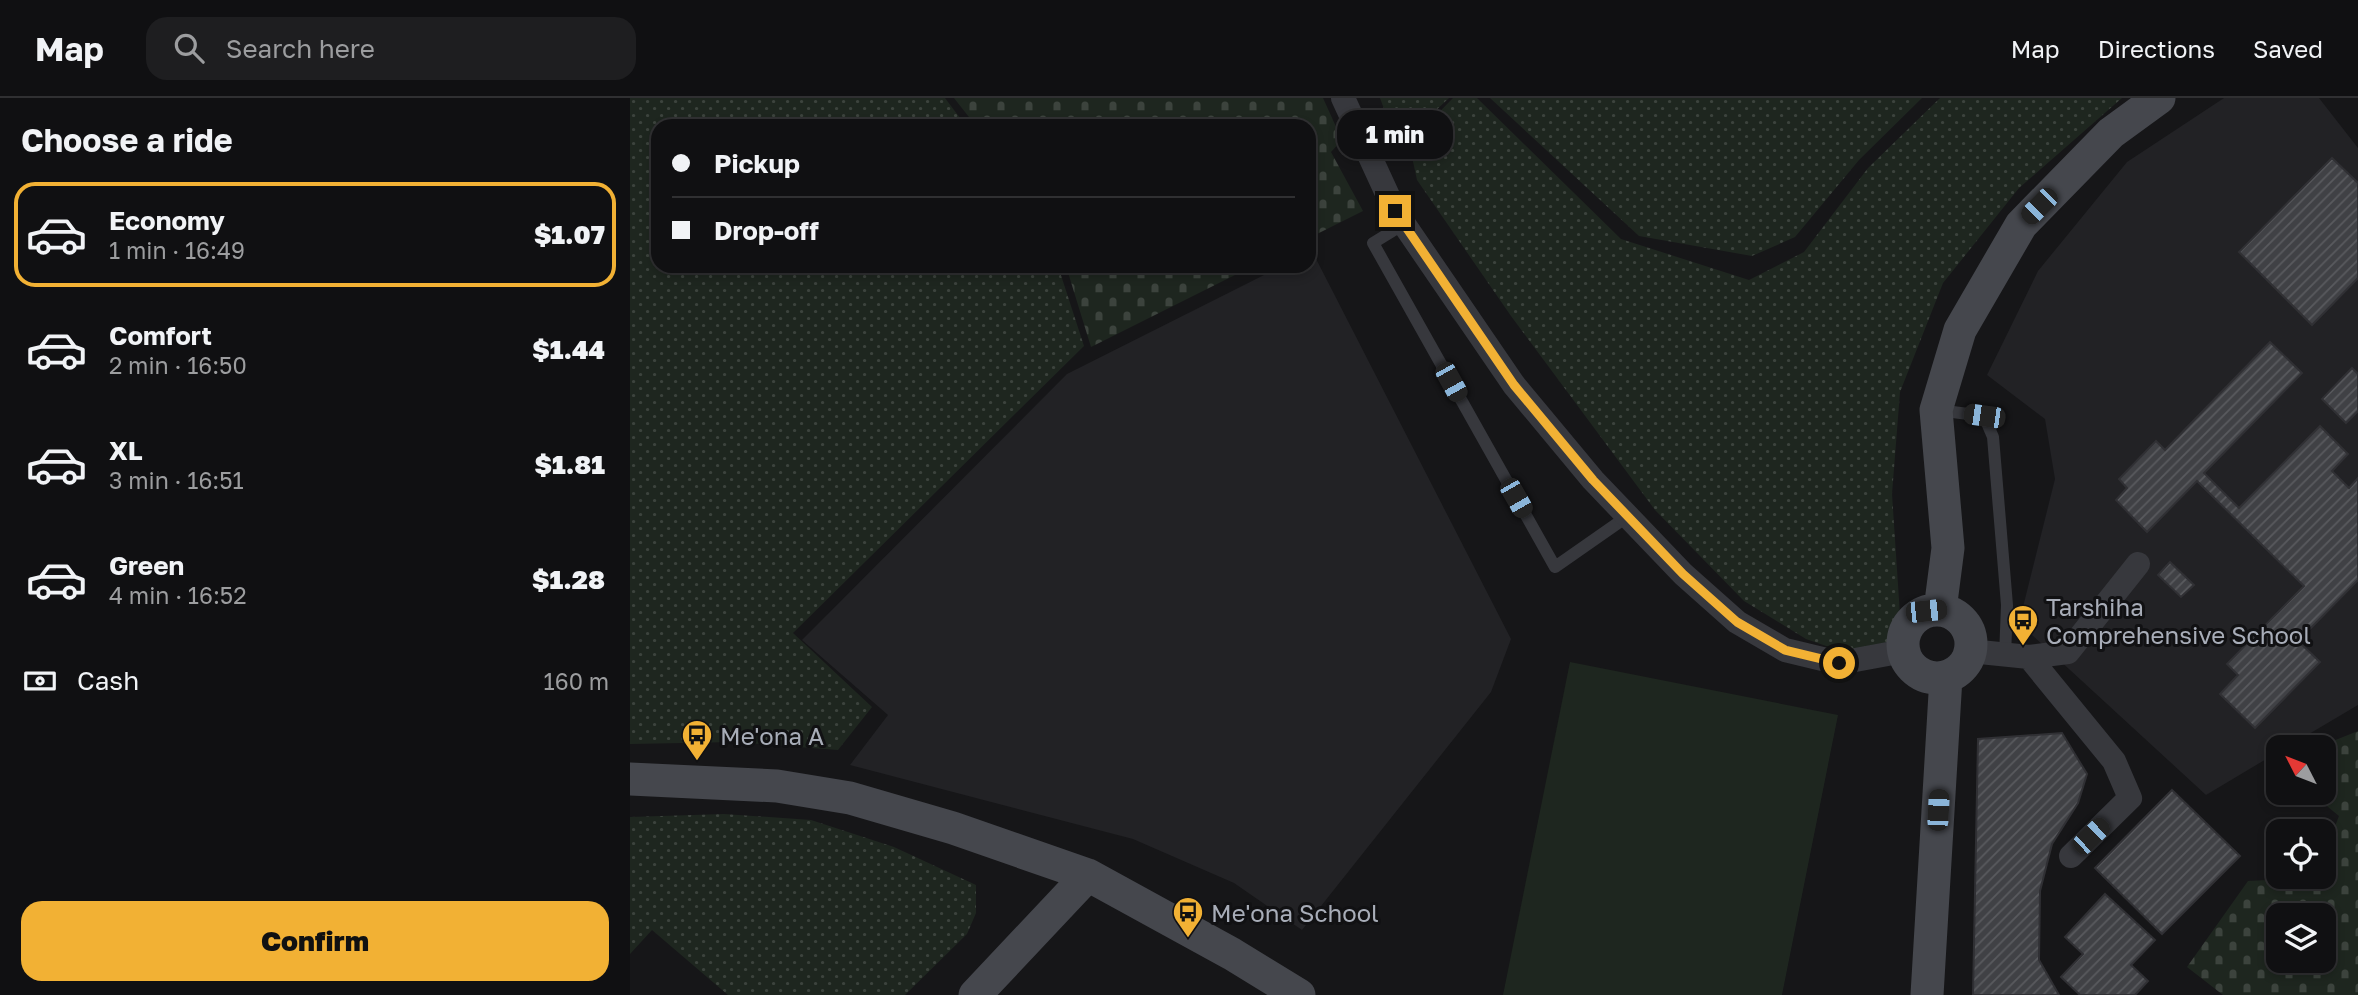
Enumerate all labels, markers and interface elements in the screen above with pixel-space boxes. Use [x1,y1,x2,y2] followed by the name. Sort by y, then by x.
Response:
[146,17,636,80] search box
[35,29,104,68] text: Map
[170,29,208,67] icon: search
[226,33,375,64] text: Search here
[2011,34,2060,63] text: Map
[2098,34,2215,63] text: Directions
[2253,34,2323,63] text: Saved
[1337,109,1453,158] callout: 1 min
[1366,120,1424,148] text: 1 min
[21,121,233,159] text: Choose a ride
[714,148,800,179] text: Pickup
[2017,184,2062,228] car
[1379,195,1411,227] route end
[25,203,88,266] icon: car
[109,205,225,236] text: Economy
[714,215,819,246] text: Drop-off
[534,219,605,250] text: $1.07
[109,236,245,264] text: 1 min · 16:49
[25,318,88,381] icon: car
[109,320,212,351] text: Comfort
[532,334,605,365] text: $1.44
[109,351,247,379] text: 2 min · 16:50
[1432,359,1471,405] car
[1962,403,2007,429] car
[25,433,88,496] icon: car
[109,435,143,466] text: XL
[535,449,605,480] text: $1.81
[109,466,244,494] text: 3 min · 16:51
[1497,475,1536,521] car
[25,548,88,611] icon: car
[109,550,184,581] text: Green
[532,564,605,595] text: $1.28
[109,581,247,609] text: 4 min · 16:52
[2046,592,2311,649] place label: Tarshiha Comprehensive School
[1905,598,1948,624] car
[2006,603,2040,647] bus stop icon: Tarshiha Comprehensive School
[1823,647,1855,679] route start
[21,662,59,700] icon: cash
[77,665,139,696] text: Cash
[544,667,609,695] text: 160 m
[680,718,714,762] bus stop icon: Me'ona A
[720,721,824,750] place label: Me'ona A
[2266,735,2336,805] north arrow
[2266,735,2336,973] map controls
[1927,788,1950,832] car
[2069,814,2114,858] car
[2266,819,2336,889] button: locate
[1171,895,1205,939] bus stop icon: Me'ona School
[1211,898,1379,927] place label: Me'ona School
[21,901,609,981] button: Confirm
[2266,903,2336,973] button: layers

